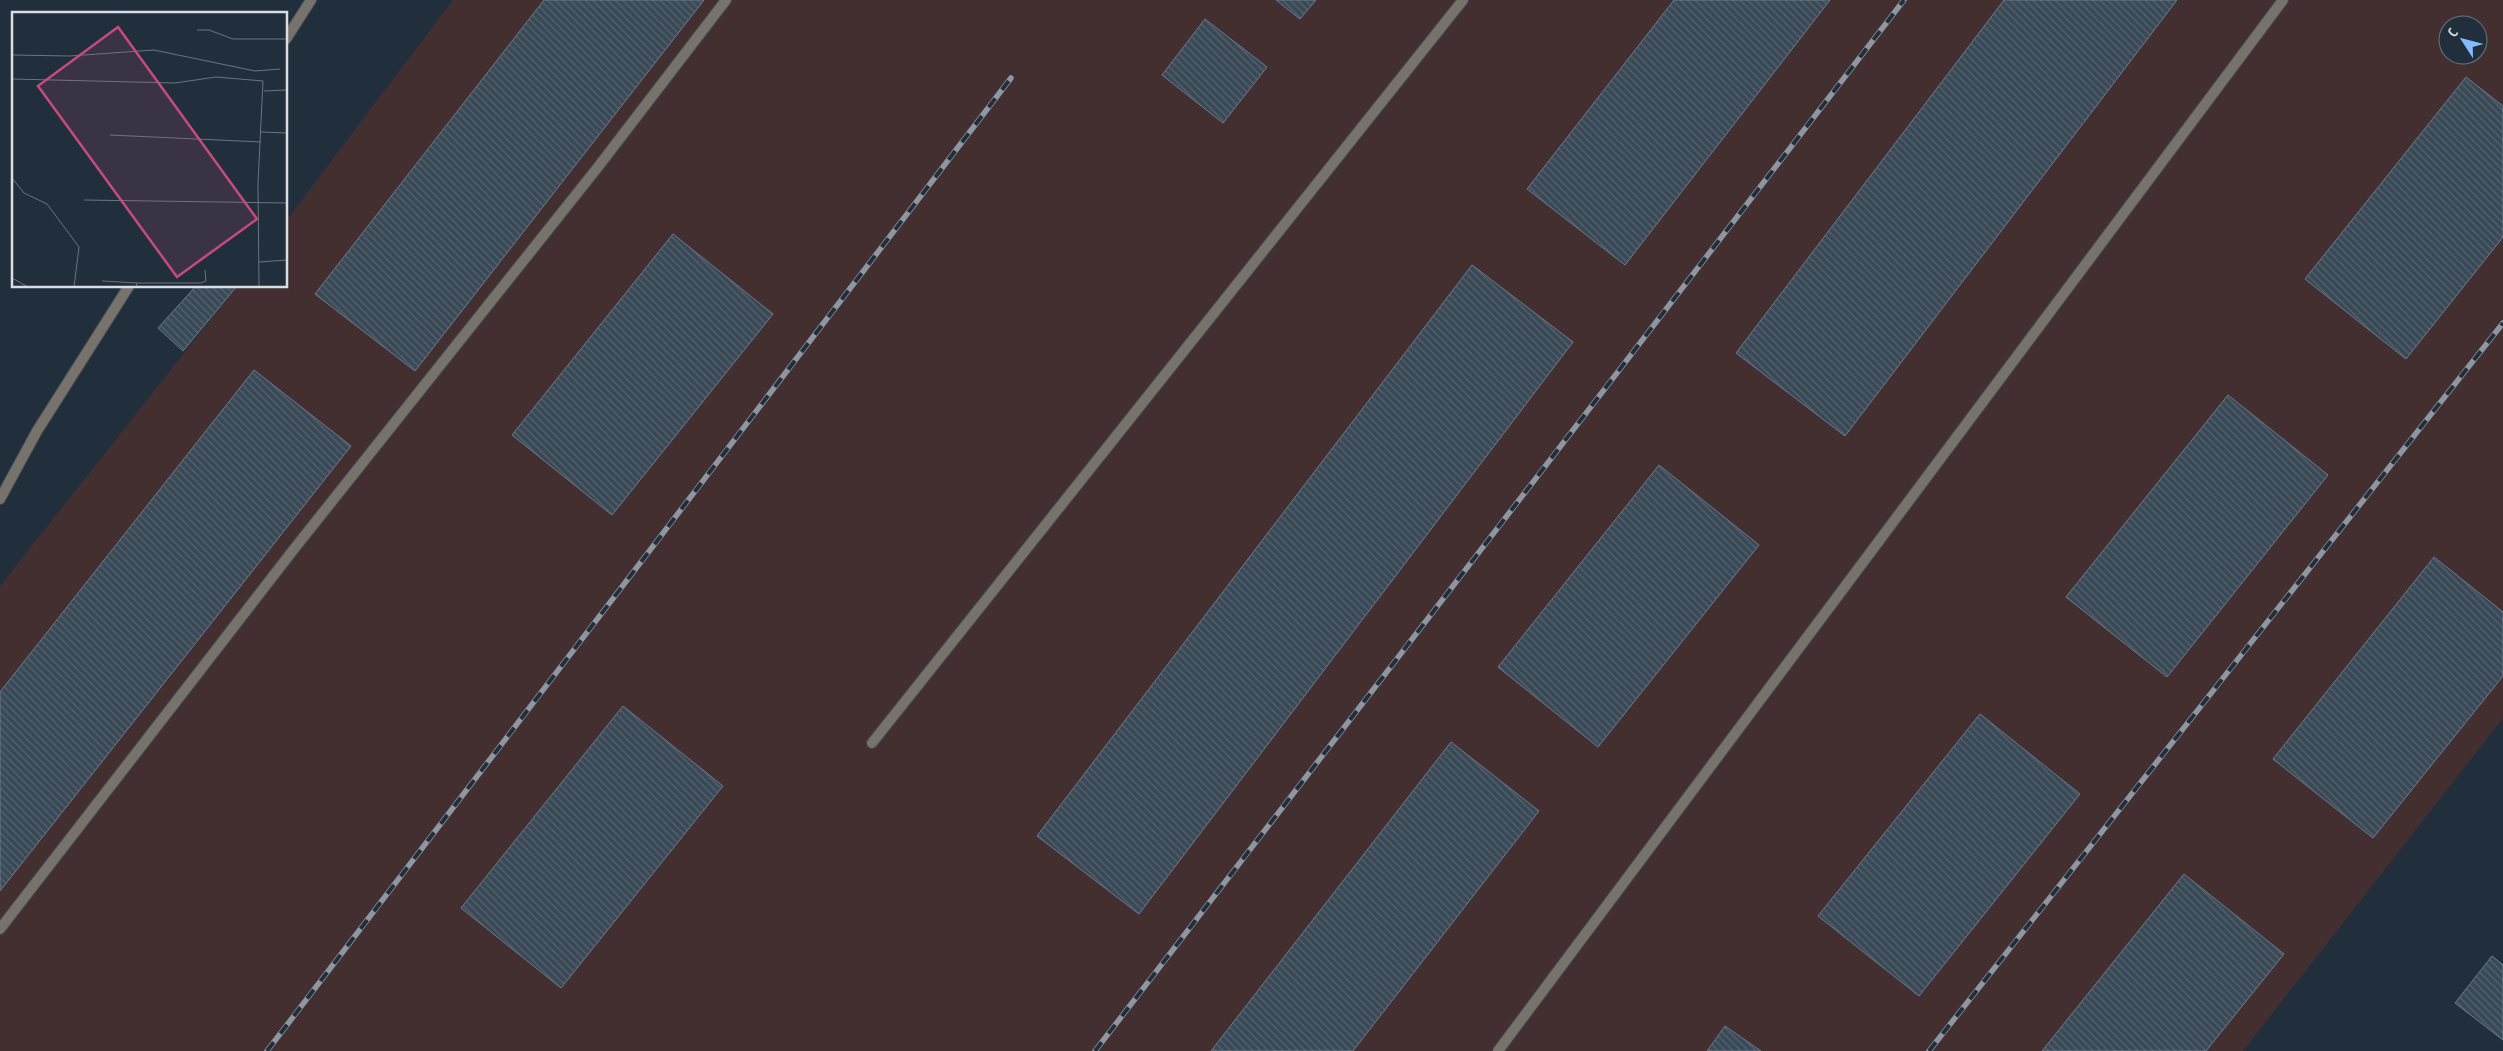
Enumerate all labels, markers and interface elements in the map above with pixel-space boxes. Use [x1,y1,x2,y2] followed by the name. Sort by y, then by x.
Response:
[12,12,288,288] inset map
[2438,15,2488,65] north arrow
[2443,24,2462,40] text: С

